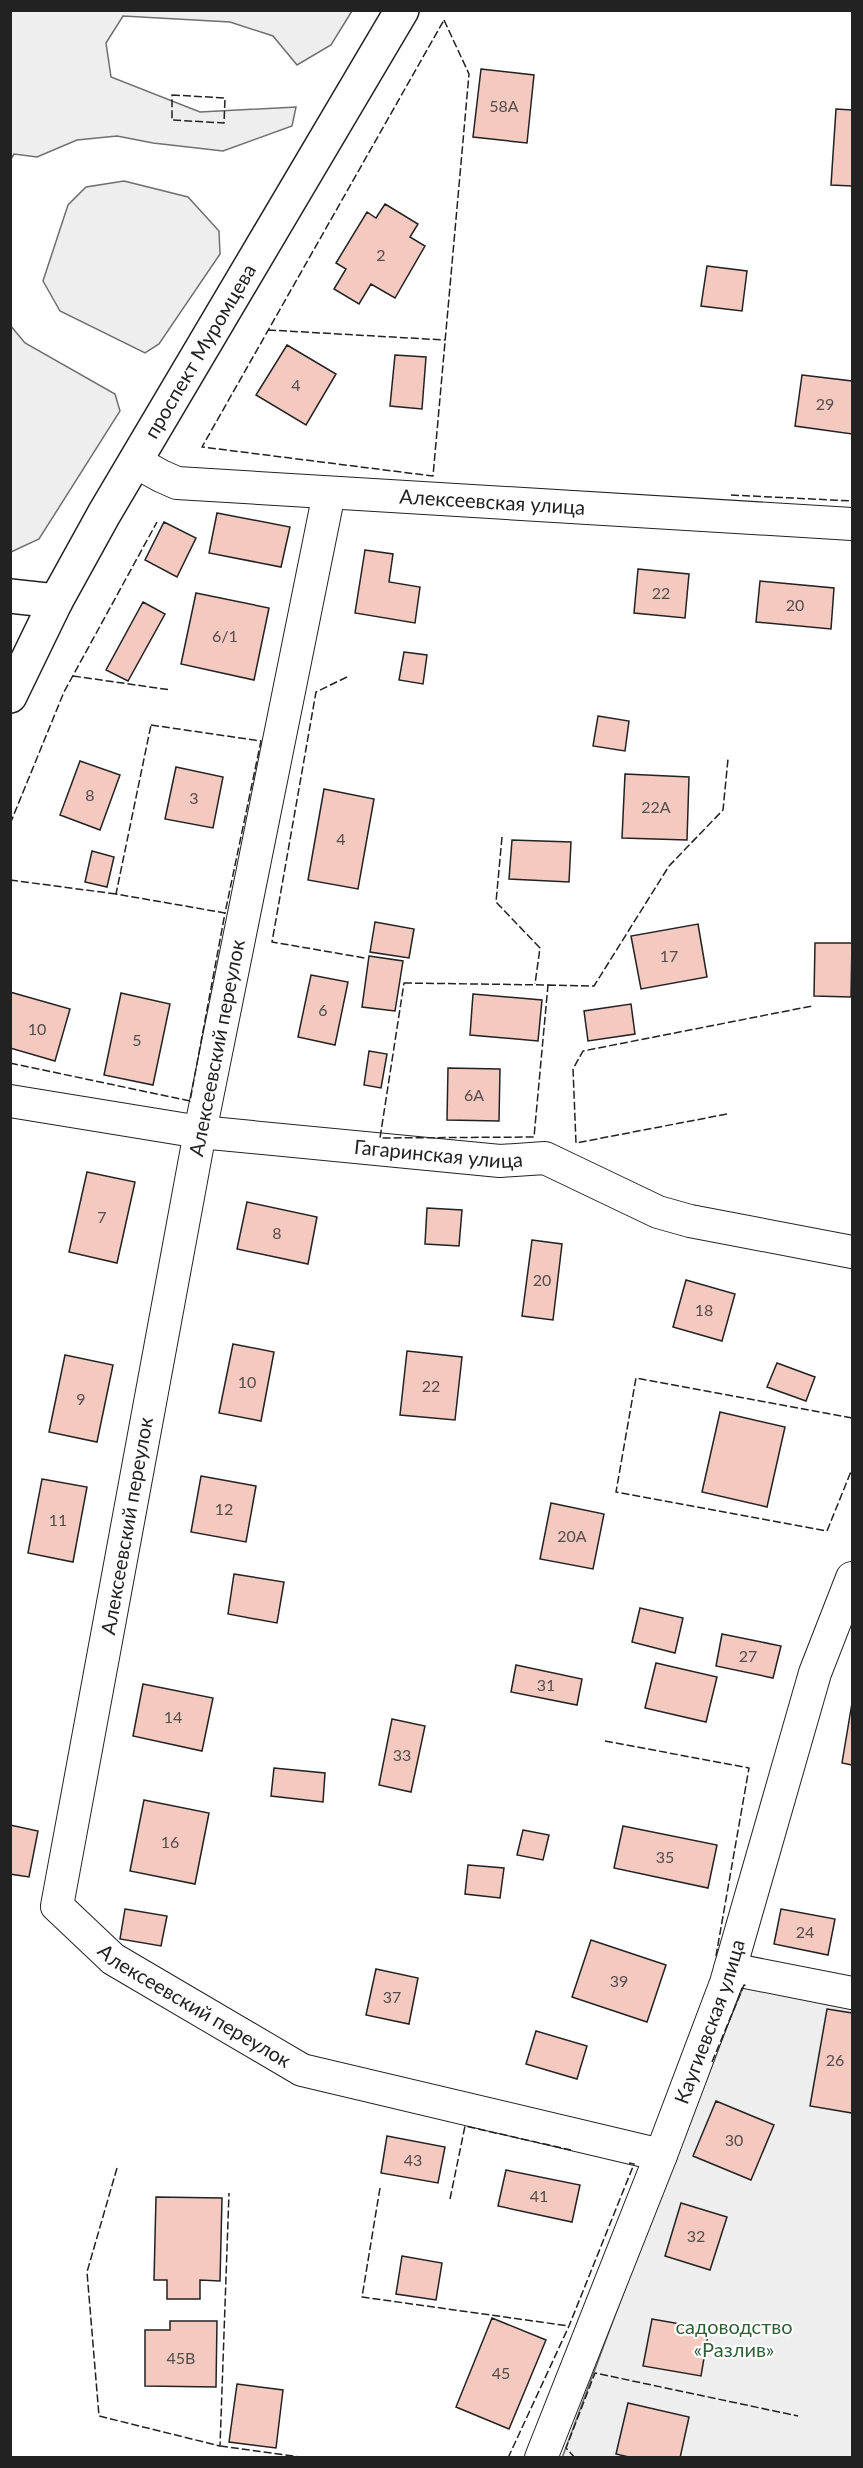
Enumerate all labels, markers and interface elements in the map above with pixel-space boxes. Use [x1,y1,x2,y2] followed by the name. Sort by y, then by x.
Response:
[489,96,519,115] house number: 58А
[376,245,386,264] house number: 2
[139,259,260,442] street label: проспект Муромцева
[291,375,301,394] house number: 4
[816,394,834,413] house number: 29
[399,484,586,519] street label: Алексеевская улица
[652,583,670,602] house number: 22
[786,595,804,614] house number: 20
[212,626,238,645] house number: 6/1
[85,785,95,804] house number: 8
[189,788,199,807] house number: 3
[641,797,671,816] house number: 22А
[336,829,346,848] house number: 4
[183,937,249,1158] street label: Алексеевский переулок
[660,946,678,965] house number: 17
[318,1000,328,1019] house number: 6
[28,1019,46,1038] house number: 10
[132,1030,142,1049] house number: 5
[464,1085,484,1104] house number: 6А
[353,1134,523,1172] street label: Гагаринская улица
[97,1207,107,1226] house number: 7
[272,1223,282,1242] house number: 8
[533,1270,551,1289] house number: 20
[695,1300,713,1319] house number: 18
[238,1372,256,1391] house number: 10
[422,1376,440,1395] house number: 22
[76,1389,86,1408] house number: 9
[95,1415,157,1636] street label: Алексеевский переулок
[215,1499,233,1518] house number: 12
[49,1510,67,1529] house number: 11
[557,1526,587,1545] house number: 20А
[739,1646,757,1665] house number: 27
[537,1675,555,1694] house number: 31
[164,1707,182,1726] house number: 14
[393,1745,411,1764] house number: 33
[161,1832,179,1851] house number: 16
[656,1847,674,1866] house number: 35
[796,1922,814,1941] house number: 24
[668,1936,749,2107] street label: Каугиевская улица
[94,1938,296,2072] street label: Алексеевский переулок
[610,1971,628,1990] house number: 39
[383,1987,401,2006] house number: 37
[826,2050,844,2069] house number: 26
[725,2130,743,2149] house number: 30
[404,2150,422,2169] house number: 43
[530,2186,548,2205] house number: 41
[687,2226,705,2245] house number: 32
[675,2314,793,2361] park label: садоводство «Разлив»
[167,2348,195,2367] house number: 45В
[492,2363,510,2382] house number: 45

